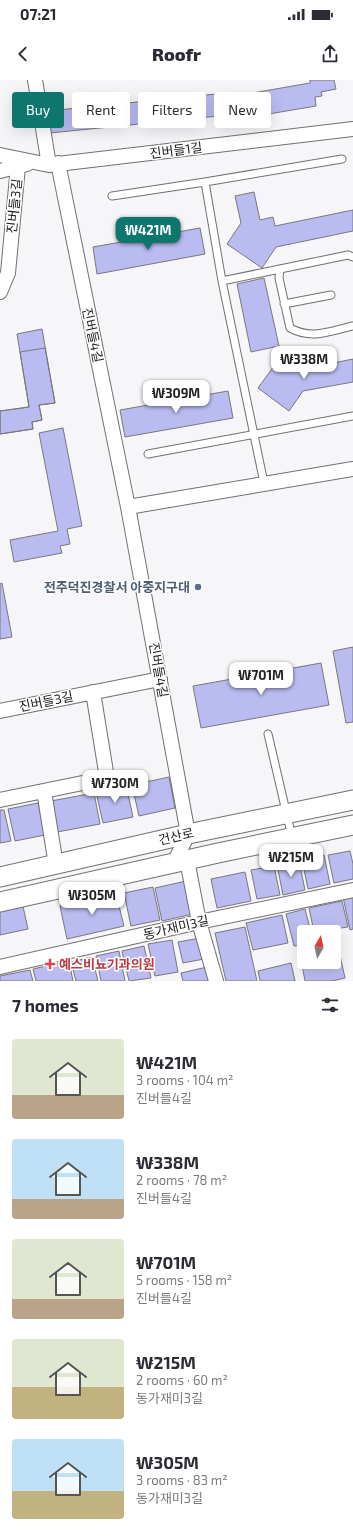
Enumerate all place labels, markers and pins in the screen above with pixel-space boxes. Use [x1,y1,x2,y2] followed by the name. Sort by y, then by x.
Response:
[120,217,176,251] pin: ₩421M
[276,346,332,380] pin: ₩338M
[148,380,204,414] pin: ₩309M
[44,579,190,595] place label: 전주덕진경찰서 아중지구대
[193,582,203,592] marker: 전주덕진경찰서 아중지구대
[233,662,289,696] pin: ₩701M
[87,770,143,804] pin: ₩730M
[263,844,319,878] pin: ₩215M
[64,882,120,916] pin: ₩305M
[59,956,155,972] place label: 예스비뇨기과의원
[44,958,56,970] marker: 예스비뇨기과의원

